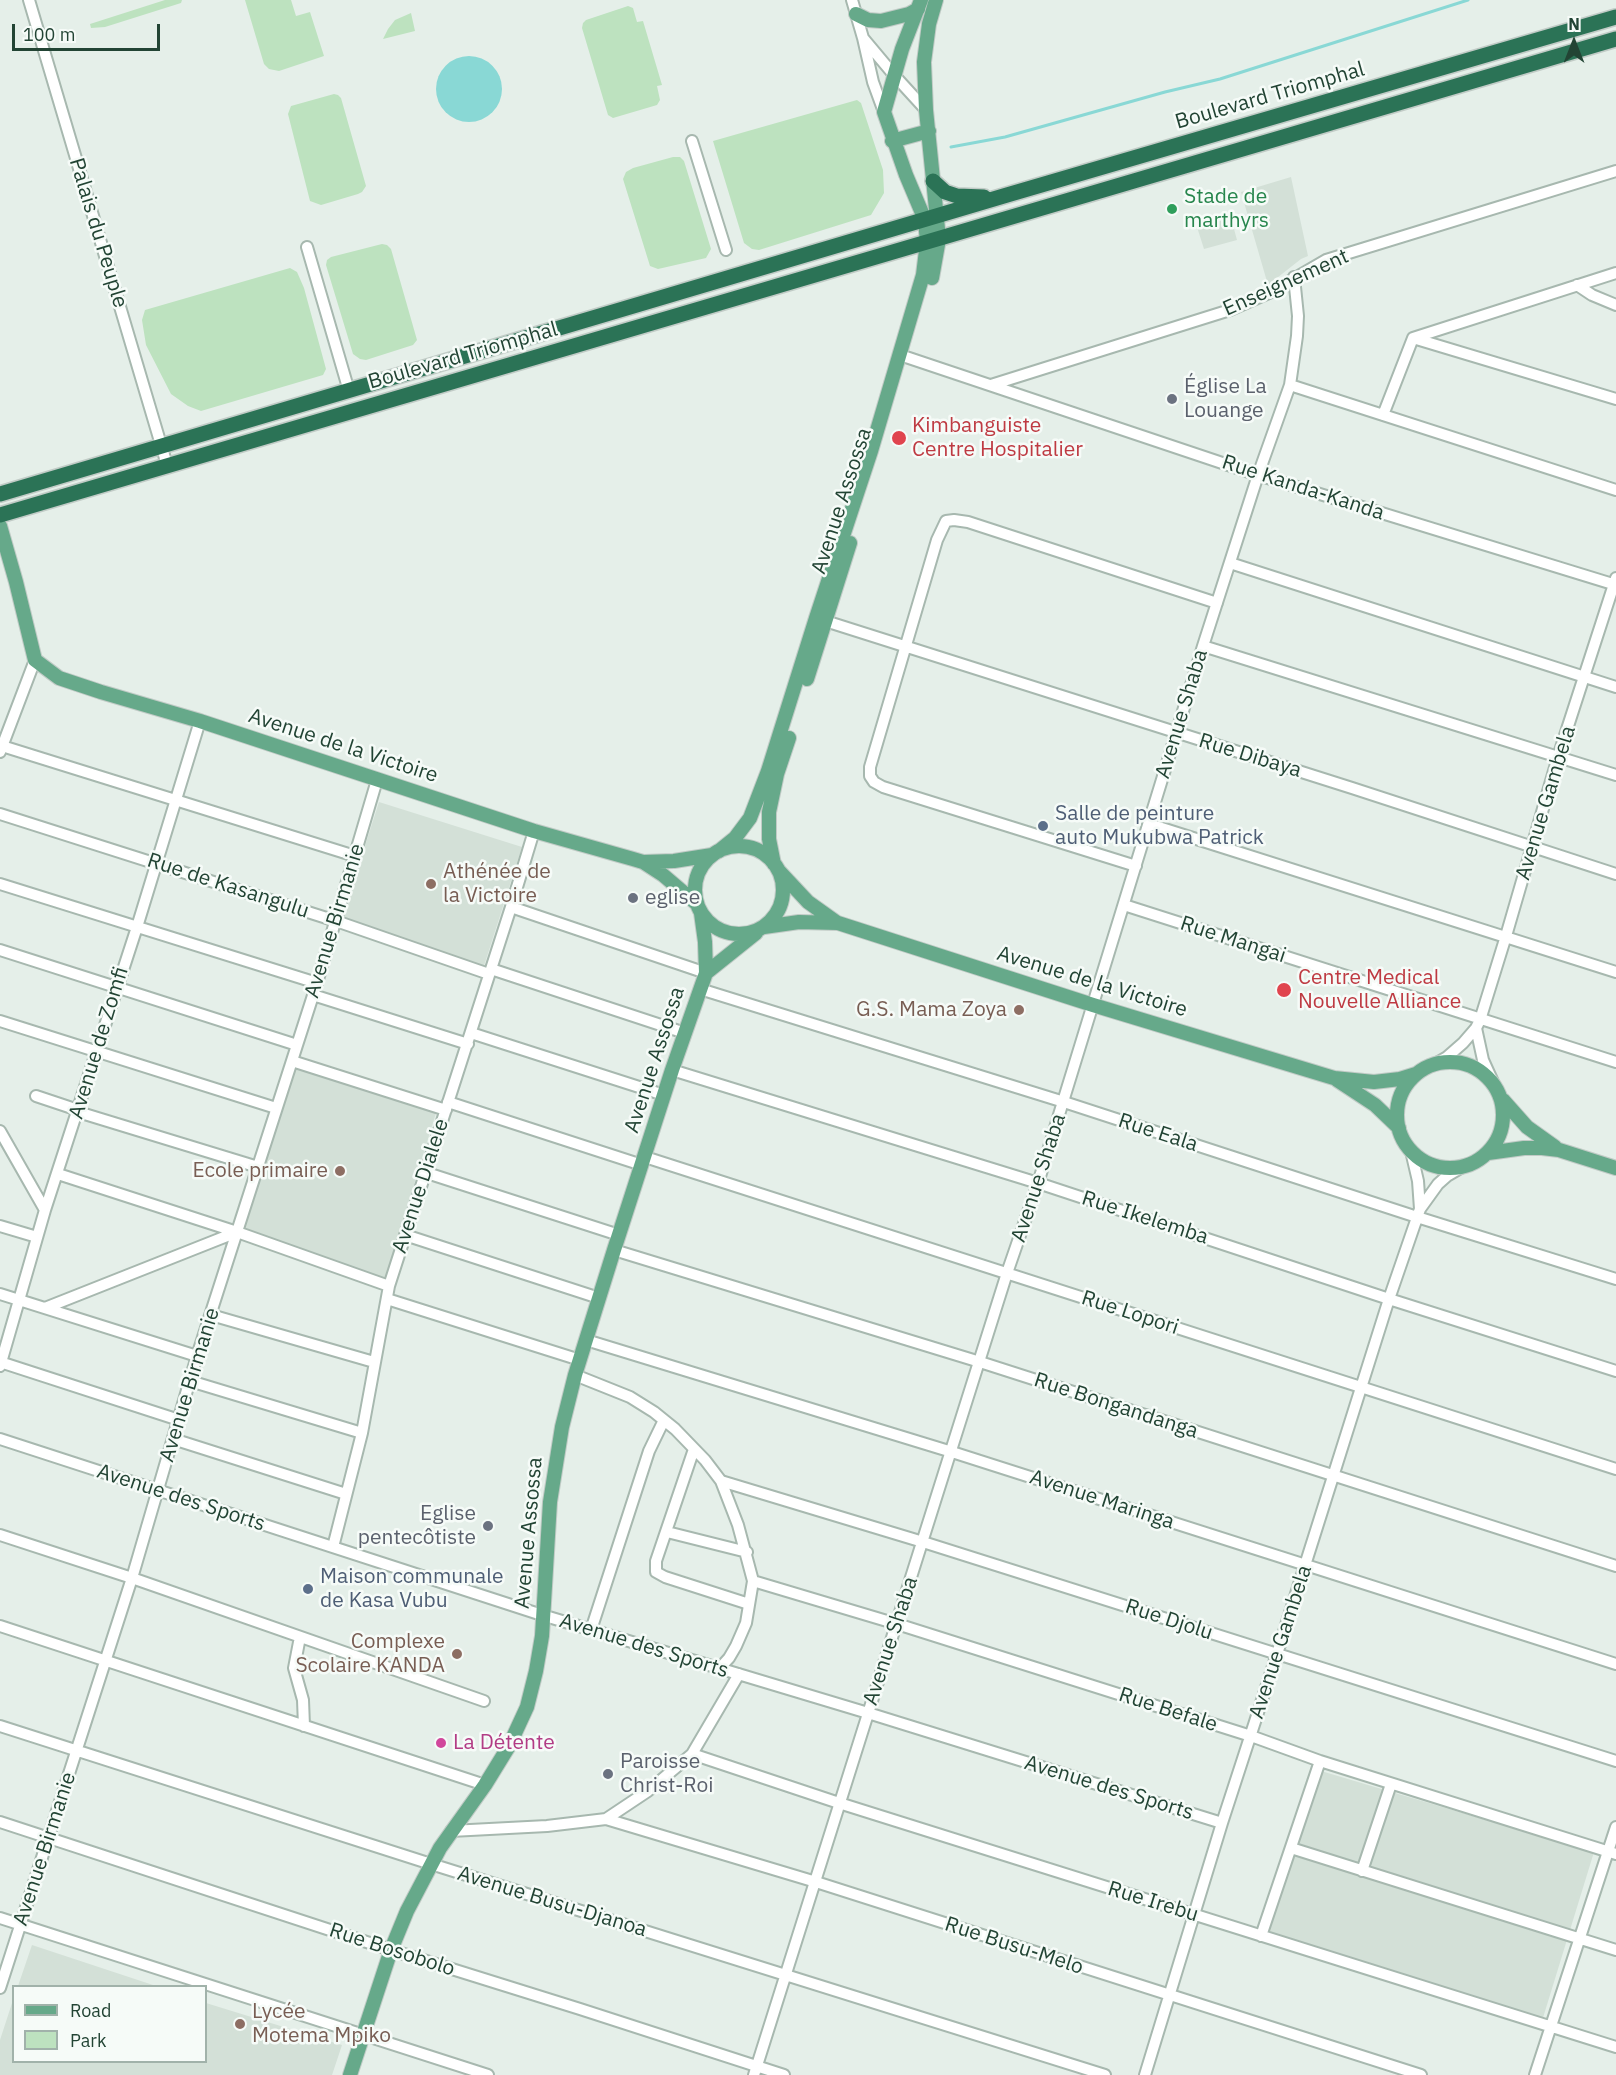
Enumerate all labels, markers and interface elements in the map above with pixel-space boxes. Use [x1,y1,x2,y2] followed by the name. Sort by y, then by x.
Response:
[15,12,164,50] scale bar
[1544,12,1604,72] north arrow
[1568,14,1580,34] text: N
[23,23,75,46] text: 100 m
[1172,57,1368,135] street label: Boulevard Triomphal
[63,155,133,311] street label: Palais du Peuple
[1184,184,1269,234] place label: Stade de marthyrs
[1165,202,1179,216] marker: Stade de marthyrs
[1219,244,1353,322] street label: Enseignement
[365,317,561,395] street label: Boulevard Triomphal
[1184,374,1267,424] place label: Église La Louange
[1165,392,1179,406] marker: Église La Louange
[912,413,1083,463] place label: Kimbanguiste Centre Hospitalier
[807,425,877,577] street label: Avenue Assossa
[890,429,908,447] marker: Kimbanguiste Centre Hospitalier
[1219,450,1387,526] street label: Rue Kanda-Kanda
[1150,646,1214,782] street label: Avenue Shaba
[245,703,441,789] street label: Avenue de la Victoire
[1511,723,1581,883] street label: Avenue Gambela
[1196,728,1304,784] street label: Rue Dibaya
[1055,801,1264,851] place label: Salle de peinture auto Mukubwa Patrick
[1036,819,1050,833] marker: Salle de peinture auto Mukubwa Patrick
[300,841,370,1001] street label: Avenue Birmanie
[144,848,312,924] street label: Rue de Kasangulu
[443,859,551,909] place label: Athénée de la Victoire
[424,877,438,891] marker: Athénée de la Victoire
[645,885,700,911] place label: eglise
[626,891,640,905] marker: eglise
[1177,911,1289,969] street label: Rue Mangai
[994,941,1190,1023] street label: Avenue de la Victoire
[64,964,134,1122] street label: Avenue de Zomfi
[1298,965,1461,1015] place label: Centre Medical Nouvelle Alliance
[1275,981,1293,999] marker: Centre Medical Nouvelle Alliance
[620,984,690,1136] street label: Avenue Assossa
[856,997,1007,1023] place label: G.S. Mama Zoya
[1012,1003,1026,1017] marker: G.S. Mama Zoya
[1115,1108,1201,1158] street label: Rue Eala
[1006,1110,1072,1246] street label: Avenue Shaba
[387,1115,455,1257] street label: Avenue Dialele
[193,1158,328,1184] place label: Ecole primaire
[333,1164,347,1178] marker: Ecole primaire
[1079,1186,1211,1250] street label: Rue Ikelemba
[1078,1285,1182,1341] street label: Rue Lopori
[155,1305,225,1465] street label: Avenue Birmanie
[1031,1368,1201,1444] street label: Rue Bongandanga
[510,1456,548,1610] street label: Avenue Assossa
[94,1459,268,1537] street label: Avenue des Sports
[1027,1465,1177,1535] street label: Avenue Maringa
[358,1501,476,1551] place label: Eglise pentecôtiste
[481,1519,495,1533] marker: Eglise pentecôtiste
[1244,1562,1318,1722] street label: Avenue Gambela
[320,1564,504,1614] place label: Maison communale de Kasa Vubu
[858,1573,924,1709] street label: Avenue Shaba
[301,1582,315,1596] marker: Maison communale de Kasa Vubu
[1122,1594,1216,1646] street label: Rue Djolu
[556,1608,732,1684] street label: Avenue des Sports
[295,1629,445,1679] place label: Complexe Scolaire KANDA
[450,1647,464,1661] marker: Complexe Scolaire KANDA
[1115,1682,1221,1738] street label: Rue Befale
[453,1730,555,1756] place label: La Détente
[434,1736,448,1750] marker: La Détente
[620,1749,713,1799] place label: Paroisse Christ-Roi
[1021,1750,1197,1826] street label: Avenue des Sports
[601,1767,615,1781] marker: Paroisse Christ-Roi
[8,1769,82,1929] street label: Avenue Birmanie
[454,1861,650,1943] street label: Avenue Busu-Djanoa
[1105,1876,1201,1928] street label: Rue Irebu
[942,1912,1086,1980] street label: Rue Busu-Melo
[326,1918,458,1982] street label: Rue Bosobolo
[12,1985,207,2063] legend
[70,1999,111,2022] text: Road
[252,1999,391,2049] place label: Lycée Motema Mpiko
[233,2017,247,2031] marker: Lycée Motema Mpiko
[70,2029,106,2052] text: Park

